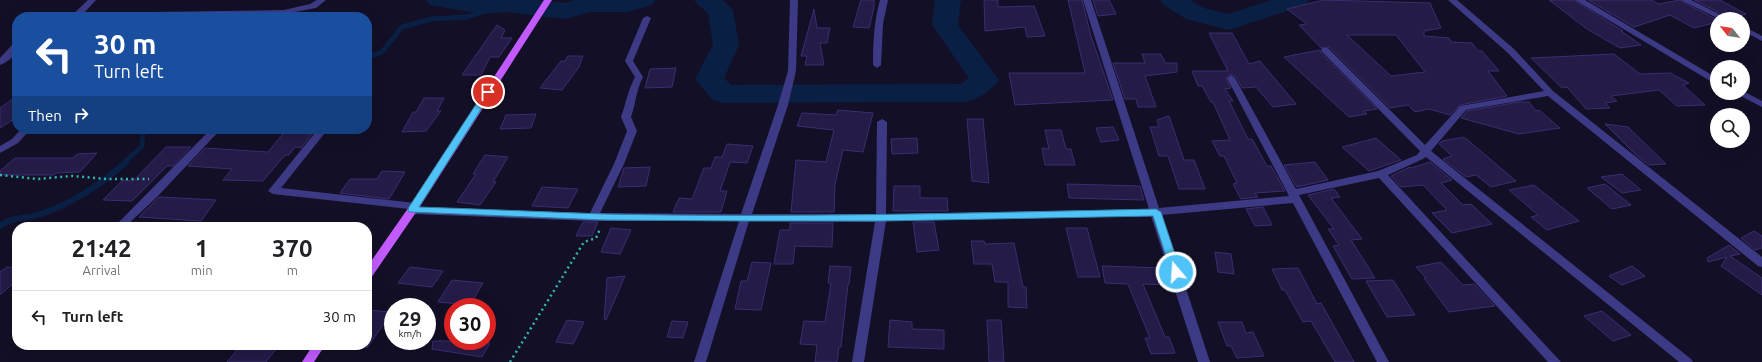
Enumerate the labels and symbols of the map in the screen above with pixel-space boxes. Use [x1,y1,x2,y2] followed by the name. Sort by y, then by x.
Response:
[1710,12,1750,52] north arrow
[471,75,505,109] pin
[1155,251,1197,293] position arrow
[444,298,496,350] speed limit sign: 30

